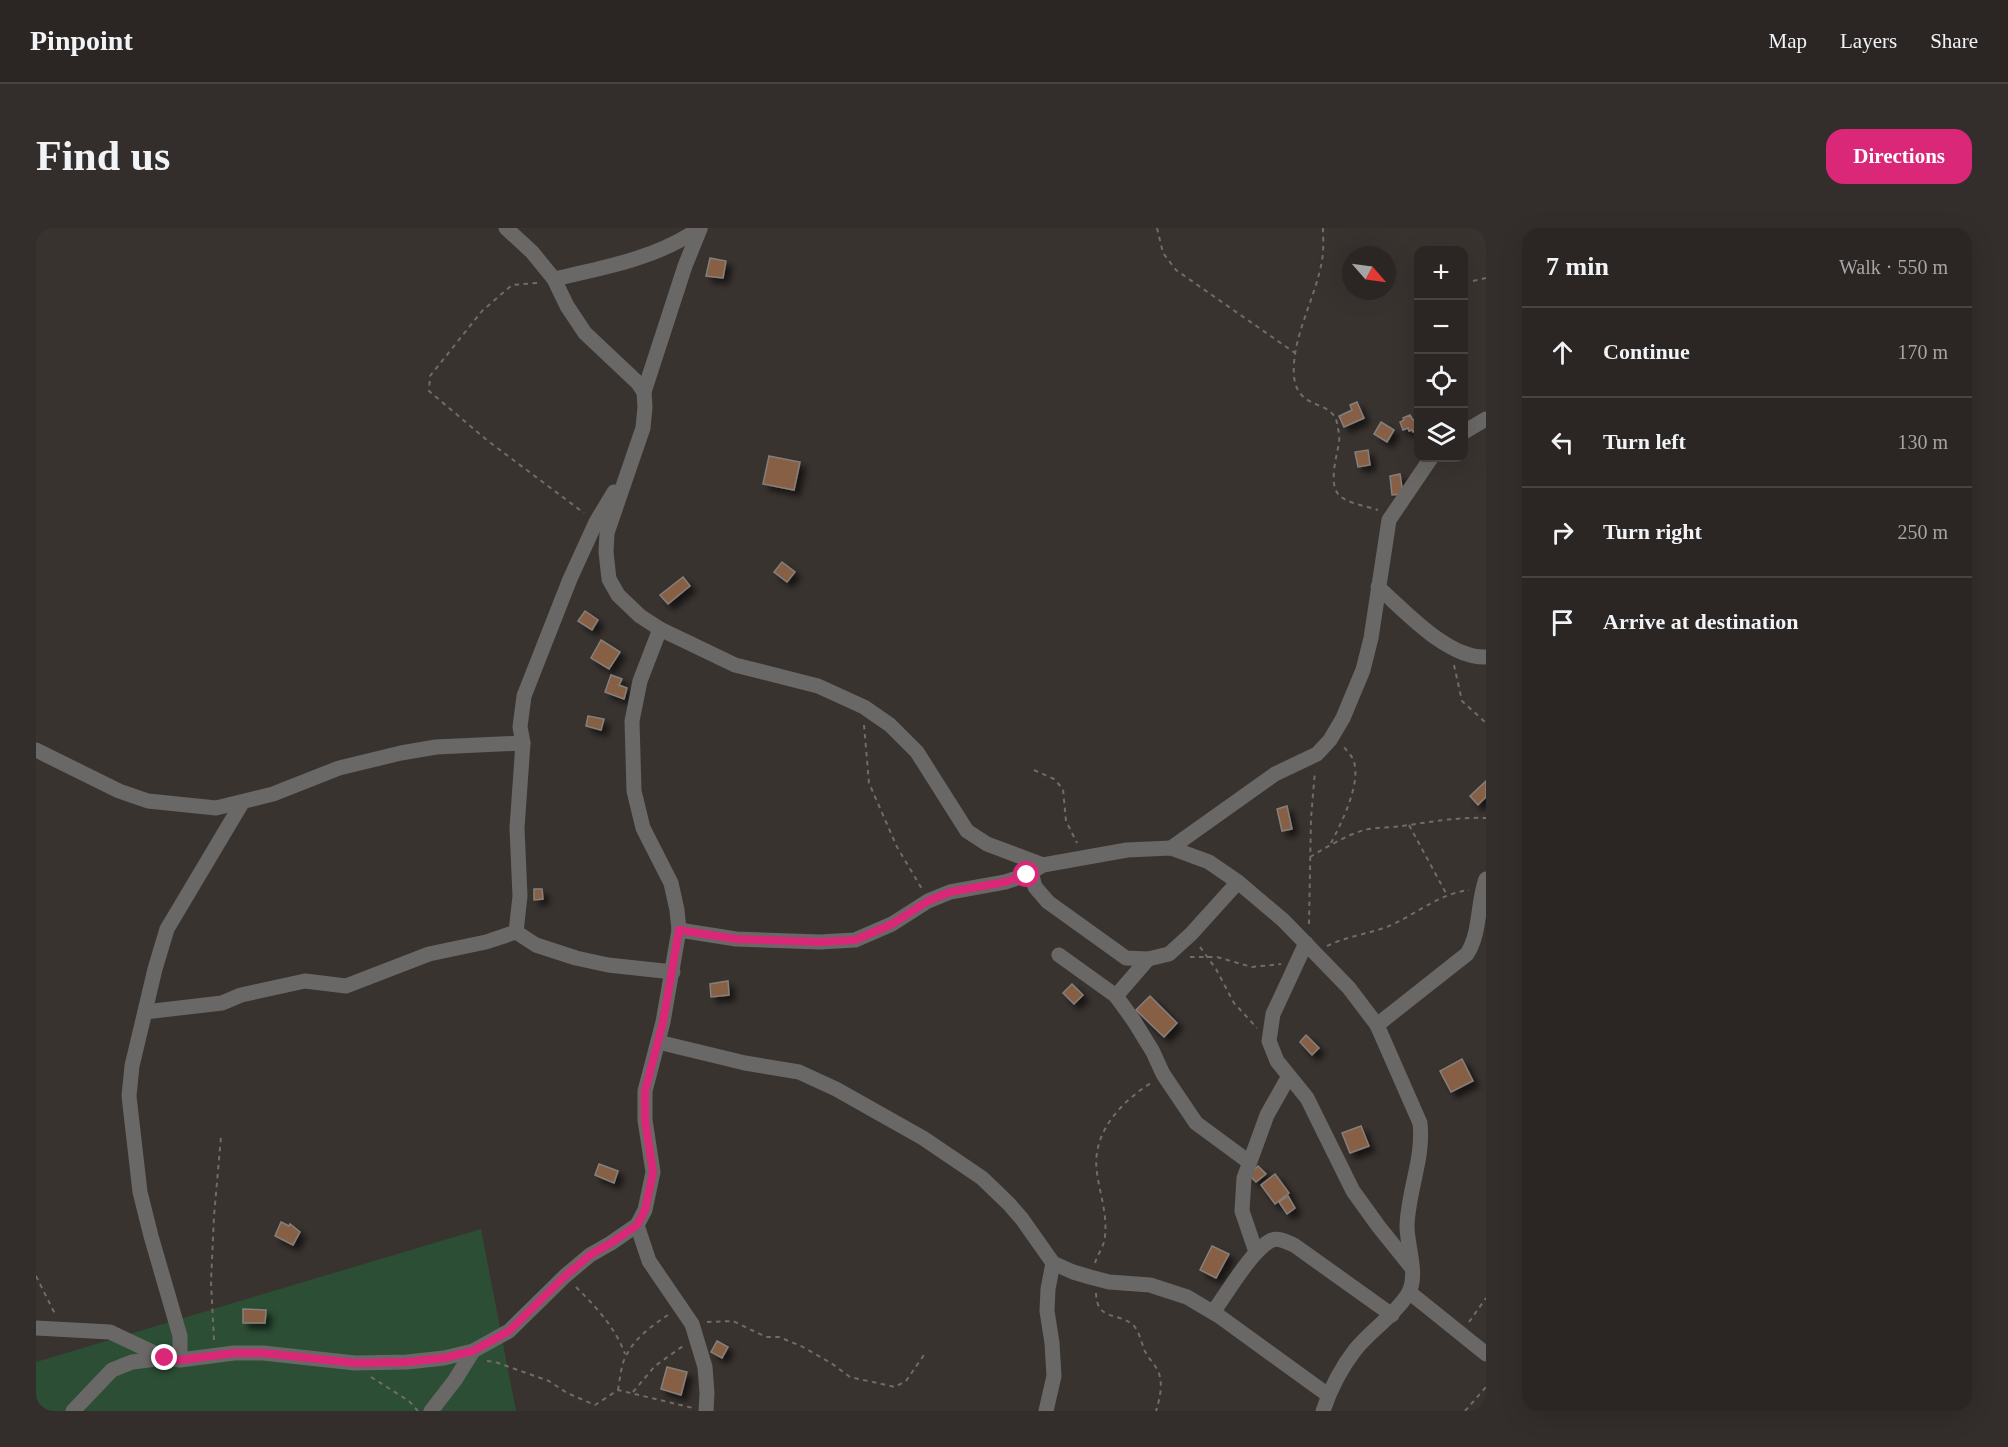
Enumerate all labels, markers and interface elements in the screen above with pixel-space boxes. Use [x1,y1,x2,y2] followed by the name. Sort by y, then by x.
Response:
[30,25,133,56] text: Pinpoint
[1769,29,1807,53] text: Map
[1840,29,1897,53] text: Layers
[1930,29,1978,53] text: Share
[1826,129,1972,184] button: Directions
[36,133,170,179] text: Find us
[1342,246,1396,300] north arrow
[1414,246,1468,462] map controls
[1414,246,1468,300] button: +
[1546,252,1609,281] text: 7 min
[1839,256,1948,278] text: Walk · 550 m
[1414,300,1468,354] button: −
[1546,336,1579,369] icon: ahead
[1603,339,1690,364] text: Continue
[1897,341,1948,363] text: 170 m
[1414,354,1468,408] button: locate
[1414,408,1468,462] button: layers
[1546,426,1579,459] icon: left
[1603,429,1686,454] text: Turn left
[1897,431,1948,453] text: 130 m
[1546,516,1579,549] icon: right
[1603,519,1702,544] text: Turn right
[1897,521,1948,543] text: 250 m
[1546,606,1579,639] icon: arrive
[1603,609,1799,634] text: Arrive at destination
[1013,861,1039,887] route start
[151,1344,177,1370] route end

